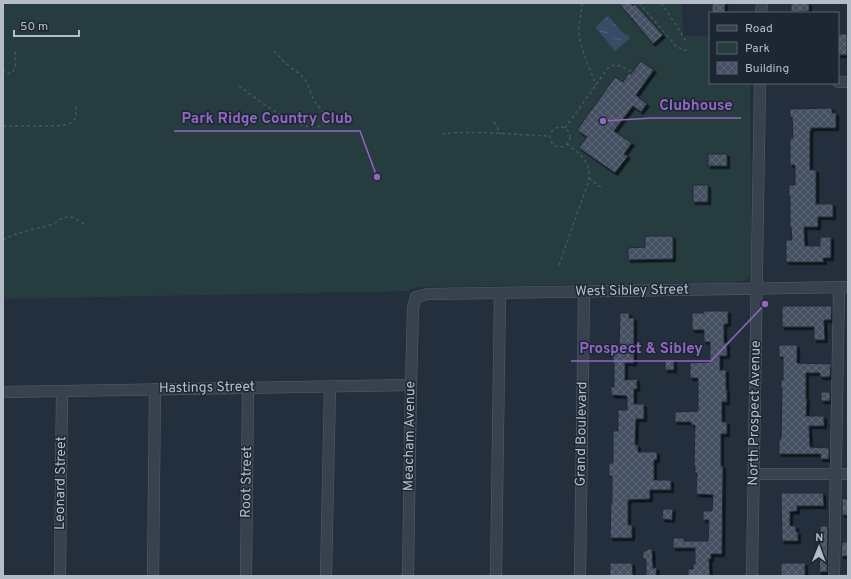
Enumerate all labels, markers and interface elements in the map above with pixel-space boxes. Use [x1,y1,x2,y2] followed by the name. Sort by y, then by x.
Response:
[14,12,79,38] scale bar
[709,12,839,84] legend
[20,19,48,35] text: 50 m
[745,21,773,37] text: Road
[745,41,770,57] text: Park
[745,61,789,77] text: Building
[652,91,741,118] callout: Clubhouse
[659,97,733,116] text: Clubhouse
[174,104,360,131] callout: Park Ridge Country Club
[182,110,352,129] text: Park Ridge Country Club
[575,282,689,300] street label: West Sibley Street
[571,334,711,361] callout: Prospect & Sibley
[579,340,703,359] text: Prospect & Sibley
[745,340,765,486] street label: North Prospect Avenue
[159,379,255,397] street label: Hastings Street
[401,381,419,491] street label: Meacham Avenue
[573,381,591,487] street label: Grand Boulevard
[52,436,70,530] street label: Leonard Street
[238,446,256,518] street label: Root Street
[799,527,839,567] north arrow
[815,531,823,545] text: N

